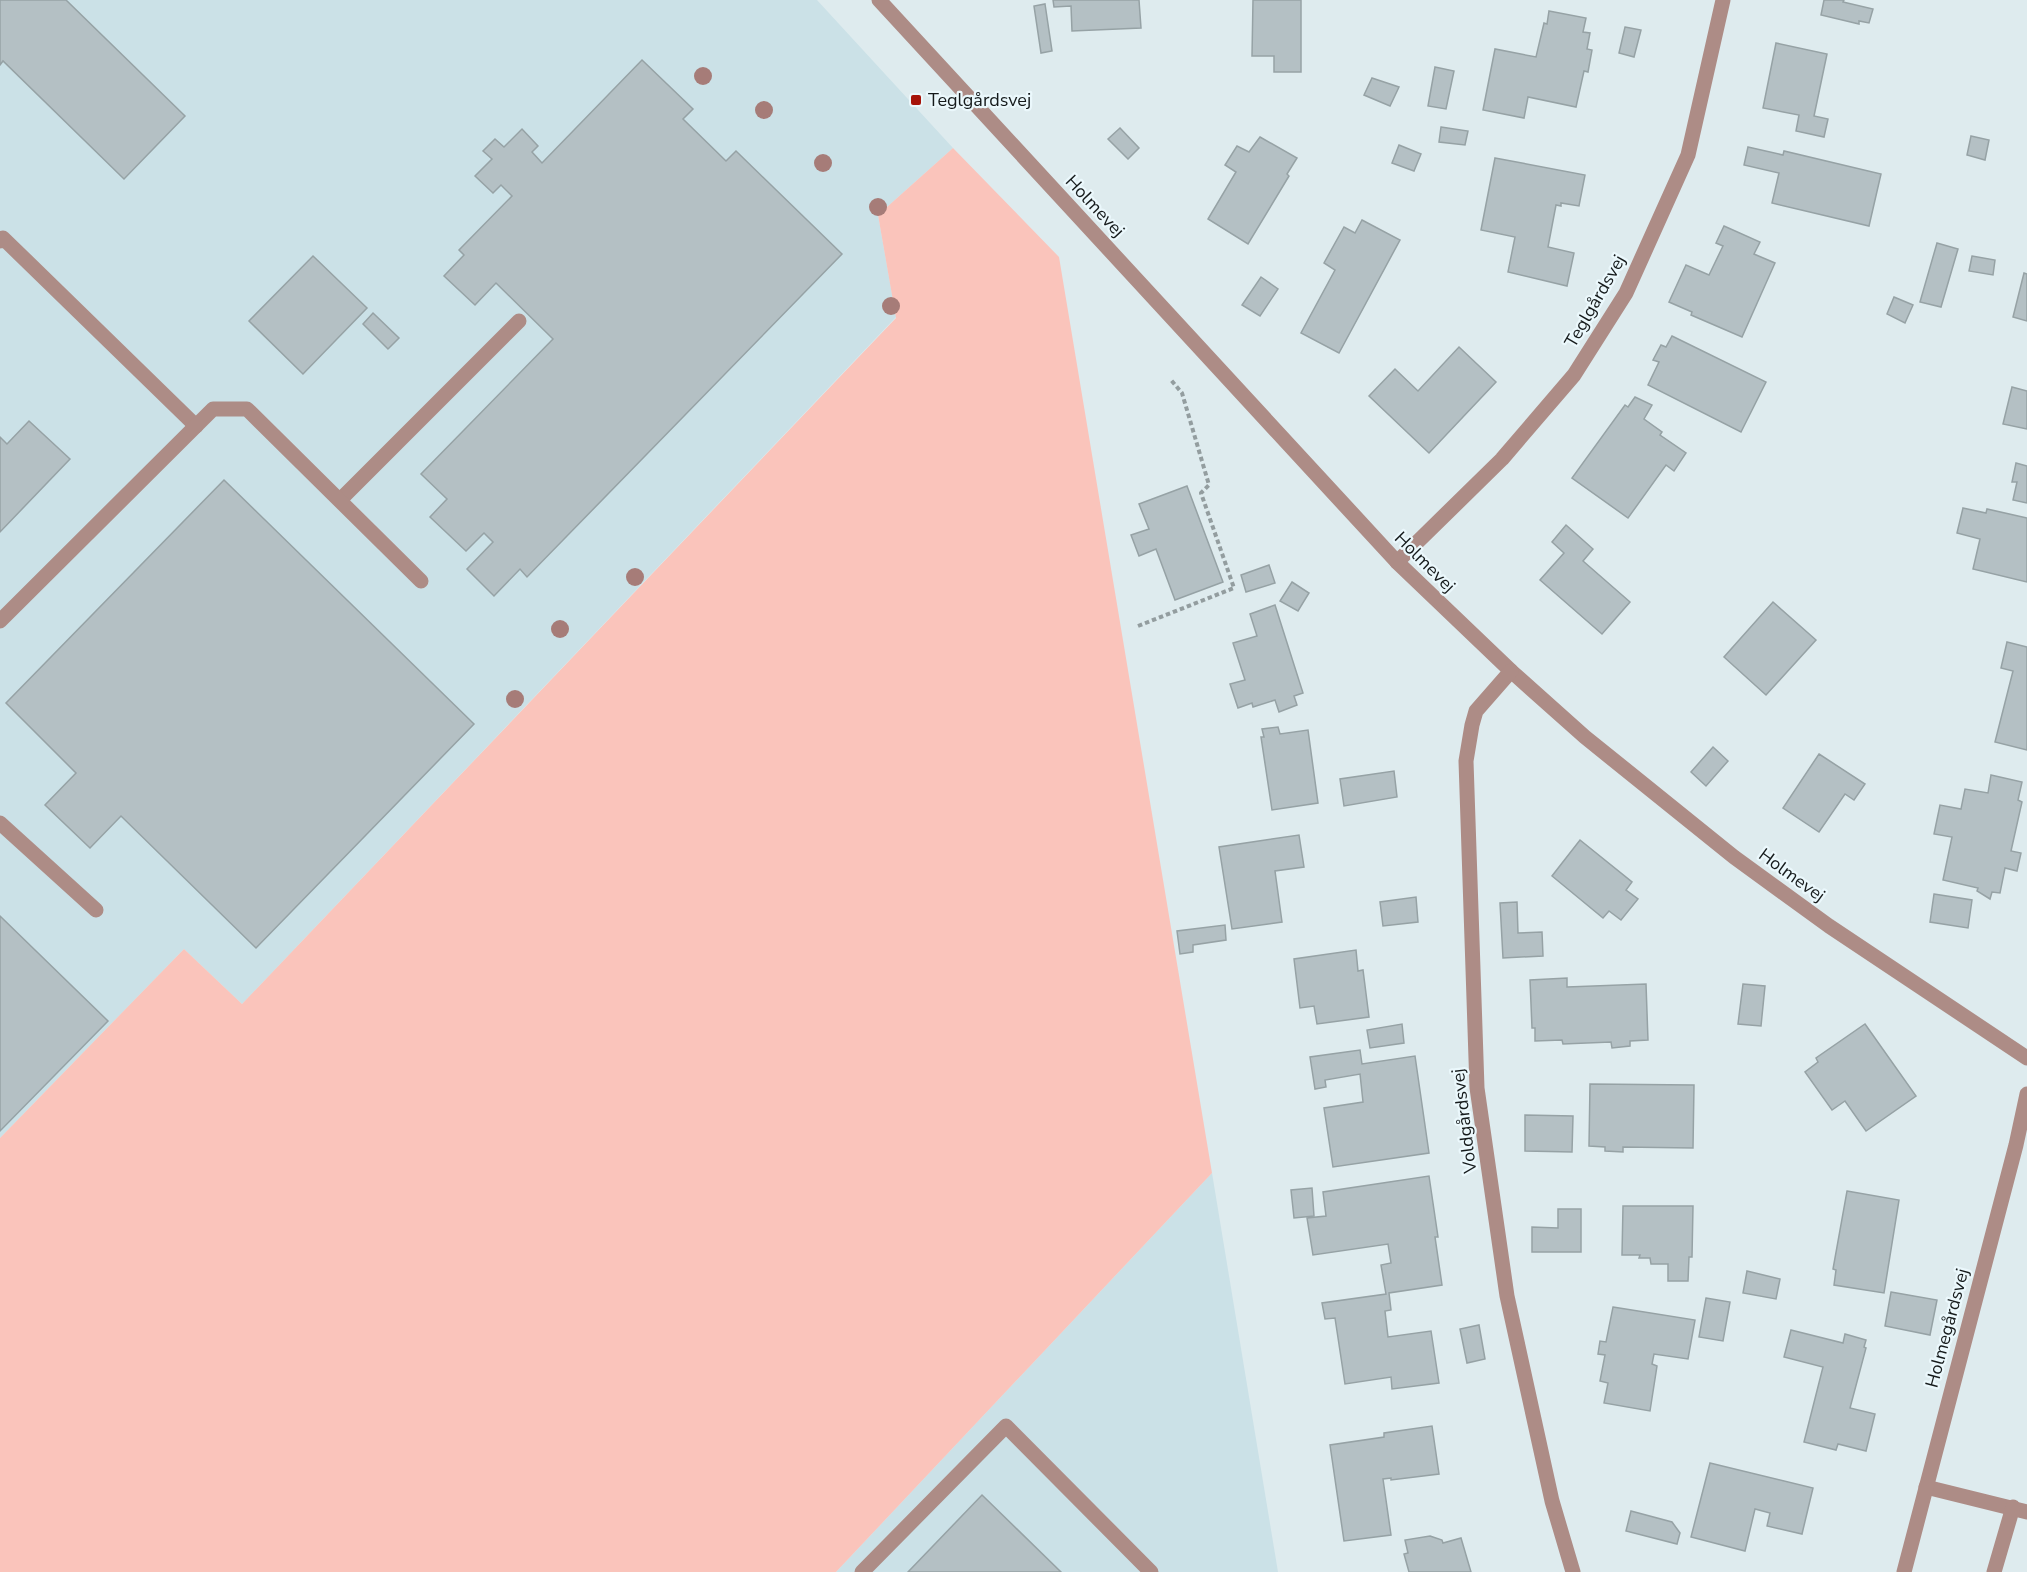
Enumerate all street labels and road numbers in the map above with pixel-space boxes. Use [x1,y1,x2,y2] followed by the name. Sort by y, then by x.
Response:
[1060,170,1130,242] street label: Holmevej
[1559,250,1631,352] street label: Teglgårdsvej
[1389,526,1461,598] street label: Holmevej
[1754,843,1830,907] street label: Holmevej
[1446,1067,1482,1176] street label: Voldgårdsvej
[1920,1266,1974,1390] street label: Holmegårdsvej

